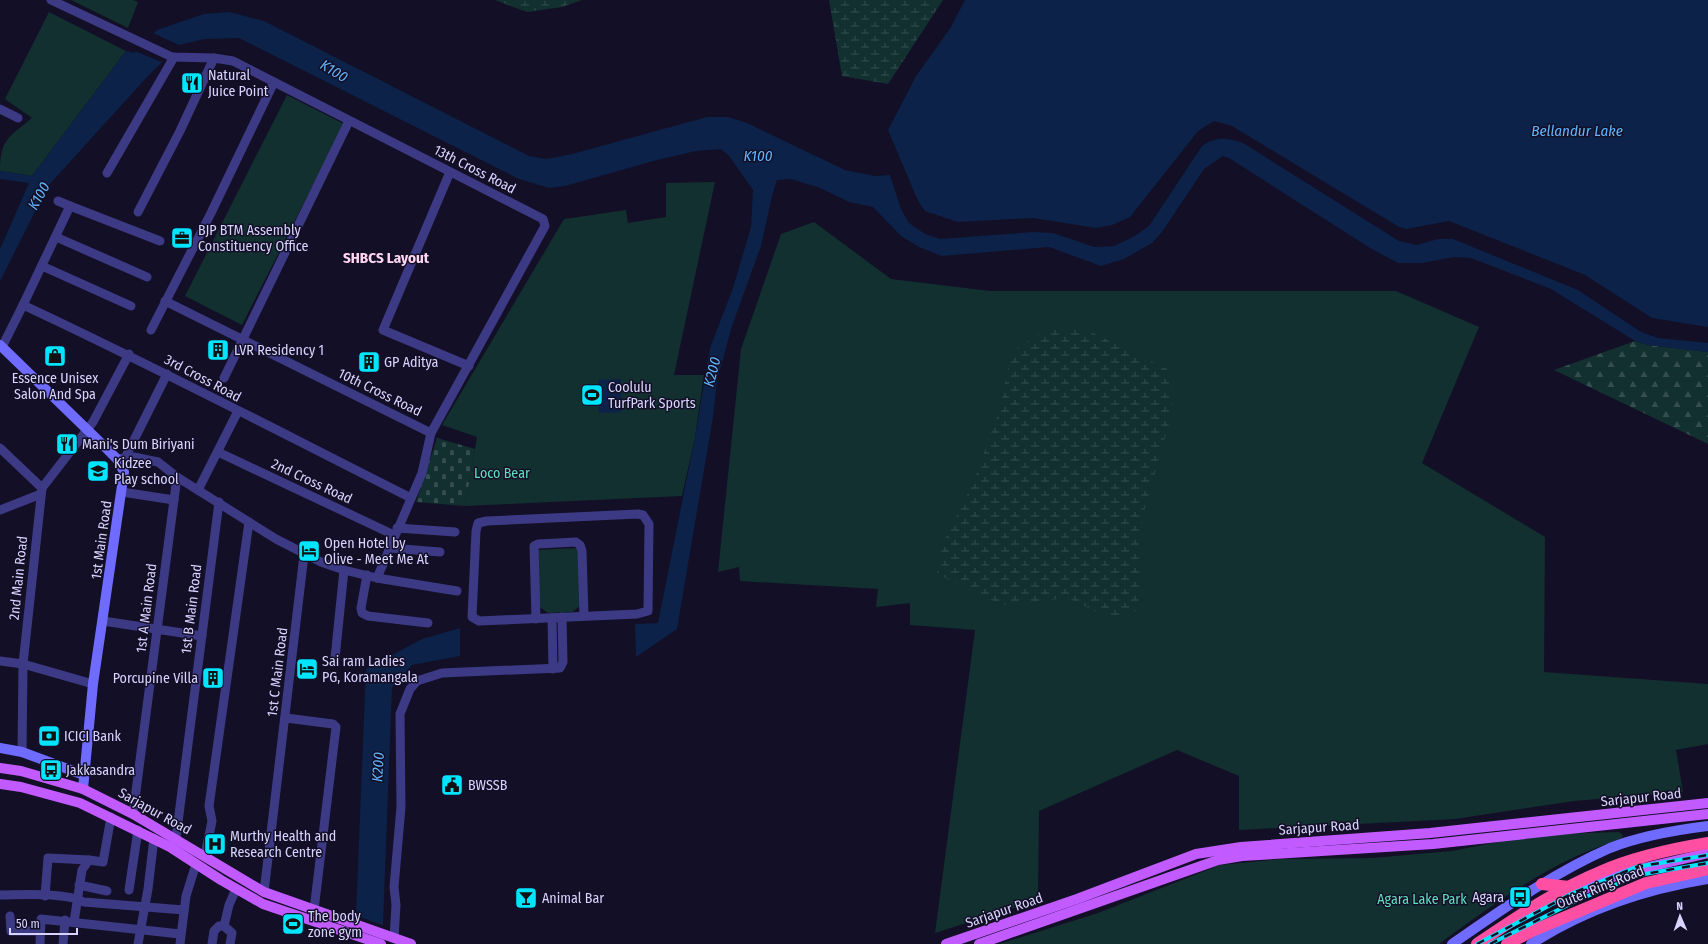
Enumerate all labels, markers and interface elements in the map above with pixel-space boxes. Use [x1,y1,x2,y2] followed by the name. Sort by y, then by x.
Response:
[317,56,351,86] water label: K100
[208,67,269,100] place label: Natural Juice Point
[179,70,205,96] restaurant icon: Natural Juice Point
[1531,122,1623,140] water label: Bellandur Lake
[431,141,519,197] street label: 13th Cross Road
[744,147,773,165] water label: K100
[24,179,54,213] water label: K100
[198,222,309,255] place label: BJP BTM Assembly Constituency Office
[169,225,195,251] office icon: BJP BTM Assembly Constituency Office
[343,249,430,267] district label: SHBCS Layout
[205,337,231,363] building icon: LVR Residency 1
[234,342,324,359] place label: LVR Residency 1
[42,343,68,369] shop icon: Essence Unisex Salon And Spa
[356,349,382,375] building icon: GP Aditya
[161,351,244,406] street label: 3rd Cross Road
[384,354,439,371] place label: GP Aditya
[700,355,724,389] water label: K200
[335,365,424,420] street label: 10th Cross Road
[12,370,99,403] place label: Essence Unisex Salon And Spa
[608,379,696,412] place label: Coolulu TurfPark Sports
[579,382,605,408] sports icon: Coolulu TurfPark Sports
[54,431,80,457] restaurant icon: Mani's Dum Biriyani
[82,436,195,453] place label: Mani's Dum Biriyani
[114,455,179,488] place label: Kidzee Play school
[269,455,355,508] street label: 2nd Cross Road
[85,458,111,484] school or university icon: Kidzee Play school
[474,465,530,482] park label: Loco Bear
[88,500,115,581] street label: 1st Main Road
[6,535,31,621] street label: 2nd Main Road
[324,535,429,568] place label: Open Hotel by Olive - Meet Me At
[296,538,322,564] hotel icon: Open Hotel by Olive - Meet Me At
[133,562,160,654] street label: 1st A Main Road
[178,563,205,655] street label: 1st B Main Road
[264,626,291,718] street label: 1st C Main Road
[322,653,418,686] place label: Sai ram Ladies PG, Koramangala
[294,656,320,682] hotel icon: Sai ram Ladies PG, Koramangala
[200,665,226,691] building icon: Porcupine Villa
[113,670,198,687] place label: Porcupine Villa
[36,723,62,749] bank icon: ICICI Bank
[64,728,121,745] place label: ICICI Bank
[368,751,388,783] water label: K200
[38,757,64,783] bus stop icon: Jakkasandra
[66,762,135,779] place label: Jakkasandra
[439,772,465,798] public building icon: BWSSB
[468,777,508,794] place label: BWSSB
[115,784,194,838] street label: Sarjapur Road
[1600,785,1682,810] street label: Sarjapur Road
[1278,816,1360,839] street label: Sarjapur Road
[230,828,336,861] place label: Murthy Health and Research Centre
[202,831,228,857] hospital icon: Murthy Health and Research Centre
[1554,862,1646,913] street label: Outer Ring Road
[1507,884,1533,910] bus stop icon: Agara
[513,885,539,911] bar icon: Animal Bar
[963,889,1045,932] street label: Sarjapur Road
[1472,889,1504,906] place label: Agara
[542,890,604,907] place label: Animal Bar
[1377,891,1467,908] park label: Agara Lake Park
[1660,896,1700,936] north arrow
[1676,900,1683,913] text: N
[308,908,362,941] place label: The body zone gym
[10,910,77,936] scale bar
[280,911,306,937] sports icon: The body zone gym
[16,917,40,931] text: 50 m

